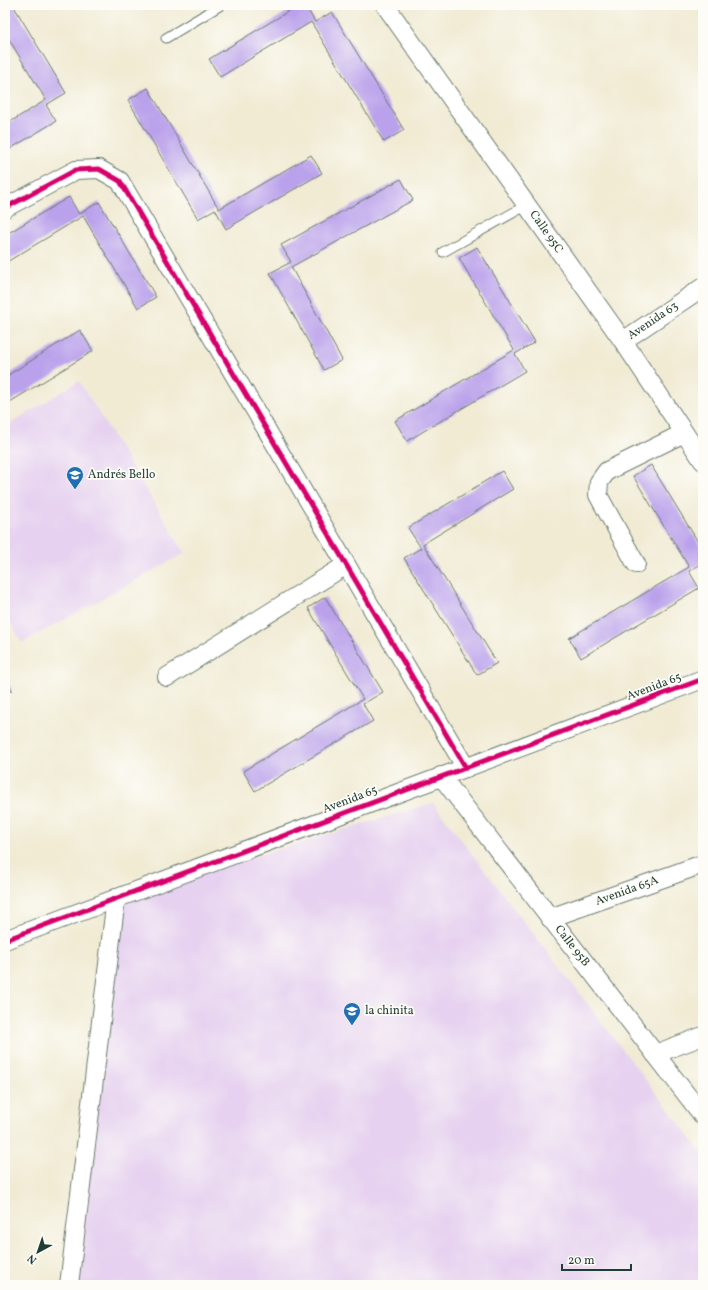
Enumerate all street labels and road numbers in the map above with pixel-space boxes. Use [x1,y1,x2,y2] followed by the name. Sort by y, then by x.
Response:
[525,207,567,257] street label: Calle 95C
[625,298,681,344] street label: Avenida 63
[624,669,684,705] street label: Avenida 65
[320,782,380,818] street label: Avenida 65
[593,872,661,910] street label: Avenida 65A
[551,922,593,970] street label: Calle 95B

